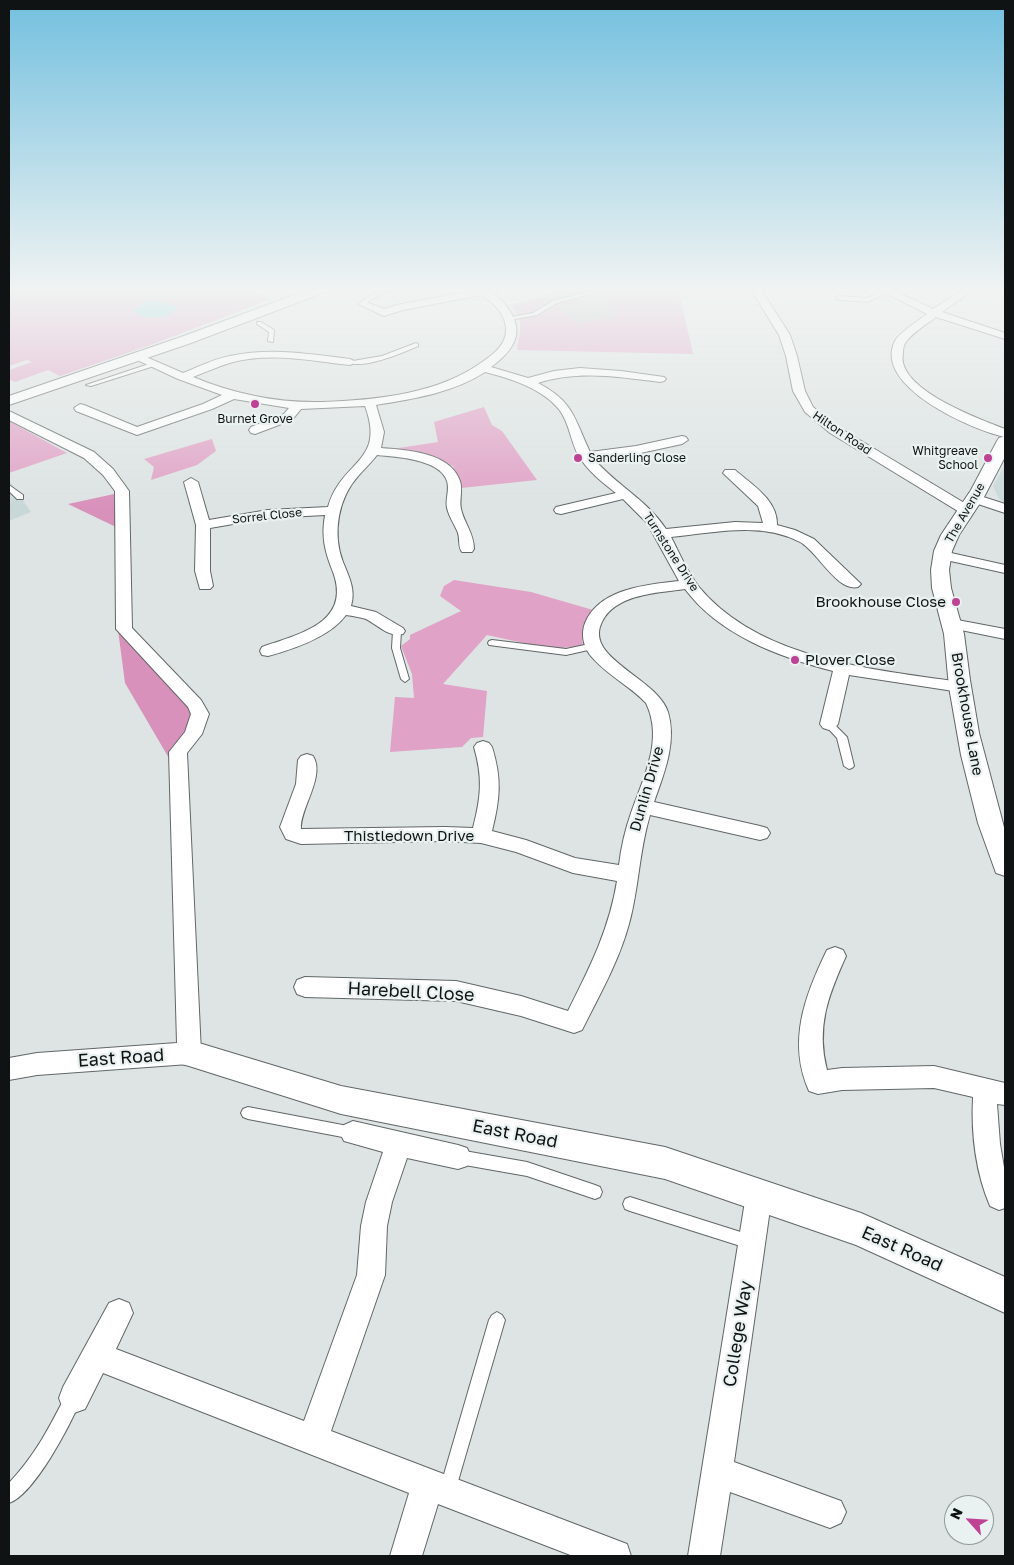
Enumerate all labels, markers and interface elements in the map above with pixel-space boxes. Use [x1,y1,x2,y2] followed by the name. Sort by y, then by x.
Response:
[249,398,261,410] marker: Burnet Grove
[810,408,874,458] street label: Hilton Road
[217,412,293,426] place label: Burnet Grove
[912,444,978,472] place label: Whitgreave School
[588,451,686,465] place label: Sanderling Close
[572,452,584,464] marker: Sanderling Close
[982,452,994,464] marker: Whitgreave School
[942,480,988,546] street label: The Avenue
[231,505,303,527] street label: Sorrel Close
[640,510,702,594] street label: Turnstone Drive
[816,593,946,611] place label: Brookhouse Close
[950,596,962,608] marker: Brookhouse Close
[805,651,895,669] place label: Plover Close
[947,651,987,777] street label: Brookhouse Lane
[789,654,801,666] marker: Plover Close
[626,744,668,834] street label: Dunlin Drive
[344,827,474,845] street label: Thistledown Drive
[347,978,475,1006] street label: Harebell Close
[77,1044,165,1072] street label: East Road
[471,1115,559,1153] street label: East Road
[858,1222,946,1276] street label: East Road
[719,1279,757,1389] street label: College Way
[944,1495,994,1545] north arrow
[946,1505,966,1522] text: N

